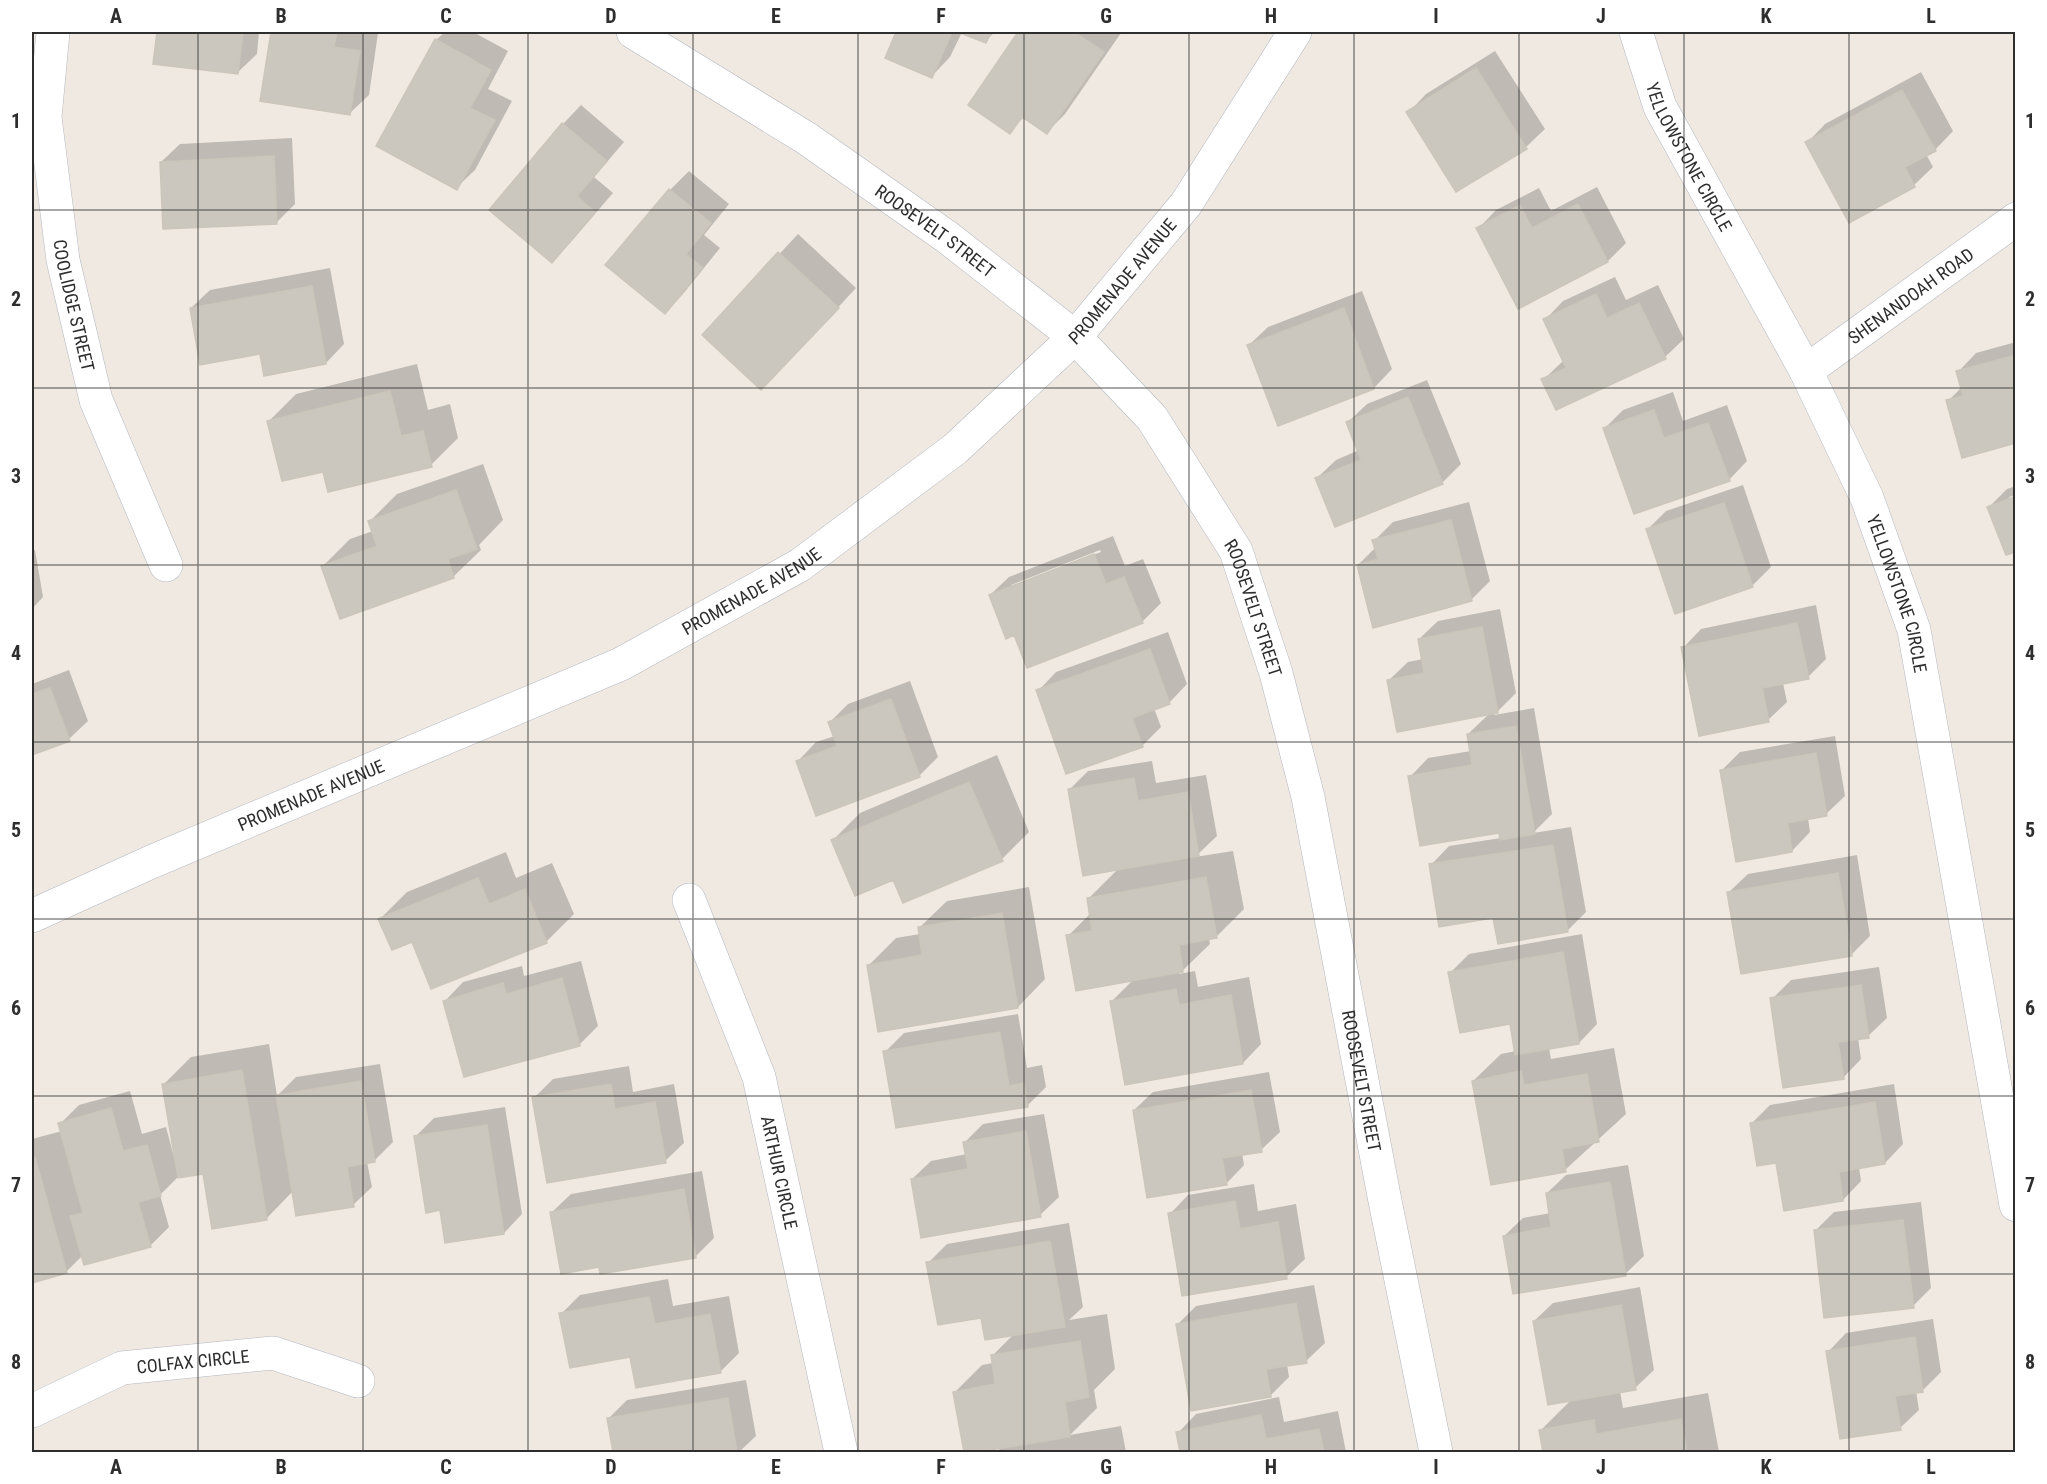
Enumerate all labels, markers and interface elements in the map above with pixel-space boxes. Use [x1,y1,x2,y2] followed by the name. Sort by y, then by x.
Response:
[110,4,122,28] text: A
[275,4,287,28] text: B
[440,4,452,28] text: C
[605,4,617,28] text: D
[771,4,781,28] text: E
[936,4,946,28] text: F
[1100,4,1112,28] text: G
[1265,4,1277,28] text: H
[1433,4,1439,28] text: I
[1596,4,1606,28] text: J
[1760,4,1772,28] text: K
[1926,4,1936,28] text: L
[1642,80,1737,234] street label: YELLOWSTONE CIRCLE
[11,109,21,133] text: 1
[2025,109,2035,133] text: 1
[871,180,1000,281] street label: ROOSEVELT STREET
[1064,214,1180,348] street label: PROMENADE AVENUE
[50,238,99,373] street label: COOLIDGE STREET
[1844,243,1977,348] street label: SHENANDOAH ROAD
[11,287,21,311] text: 2
[2025,287,2035,311] text: 2
[11,464,21,488] text: 3
[2025,464,2035,488] text: 3
[1863,512,1932,674] street label: YELLOWSTONE CIRCLE
[1220,535,1287,679] street label: ROOSEVELT STREET
[678,543,825,639] street label: PROMENADE AVENUE
[11,641,21,665] text: 4
[2025,641,2035,665] text: 4
[234,755,387,835] street label: PROMENADE AVENUE
[11,818,21,842] text: 5
[2025,818,2035,842] text: 5
[11,996,21,1020] text: 6
[2025,996,2035,1020] text: 6
[1338,1008,1386,1153] street label: ROOSEVELT STREET
[757,1114,802,1231] street label: ARTHUR CIRCLE
[11,1173,21,1197] text: 7
[2025,1173,2035,1197] text: 7
[136,1345,250,1377] street label: COLFAX CIRCLE
[11,1350,21,1374] text: 8
[2025,1350,2035,1374] text: 8
[110,1455,122,1479] text: A
[275,1455,287,1479] text: B
[440,1455,452,1479] text: C
[605,1455,617,1479] text: D
[771,1455,781,1479] text: E
[936,1455,946,1479] text: F
[1100,1455,1112,1479] text: G
[1265,1455,1277,1479] text: H
[1433,1455,1439,1479] text: I
[1596,1455,1606,1479] text: J
[1760,1455,1772,1479] text: K
[1926,1455,1936,1479] text: L

